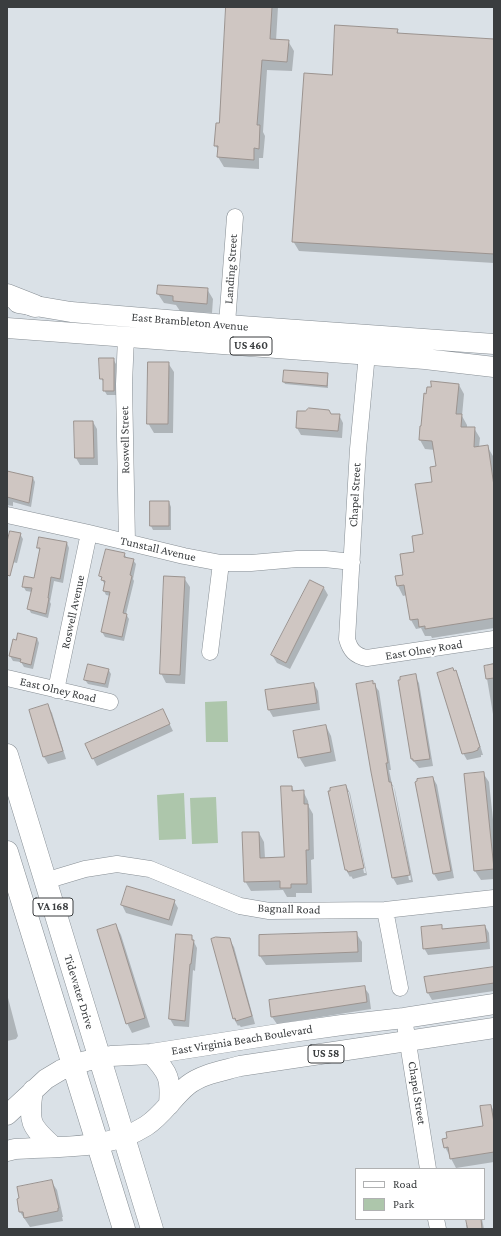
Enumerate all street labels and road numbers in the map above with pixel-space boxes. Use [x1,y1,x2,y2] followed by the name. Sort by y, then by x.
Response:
[221,234,241,304] street label: Landing Street
[131,310,249,334] street label: East Brambleton Avenue
[230,337,272,355] road number: US 460
[117,406,133,474] street label: Roswell Street
[346,463,364,527] street label: Chapel Street
[119,533,197,565] street label: Tunstall Avenue
[58,574,88,650] street label: Roswell Avenue
[384,637,464,663] street label: East Olney Road
[18,674,98,706] street label: East Olney Road
[33,898,73,916] road number: VA 168
[257,901,321,917] street label: Bagnall Road
[61,953,97,1031] street label: Tidewater Drive
[170,1022,314,1058] street label: East Virginia Beach Boulevard
[308,1045,344,1063] road number: US 58
[405,1060,429,1126] street label: Chapel Street

